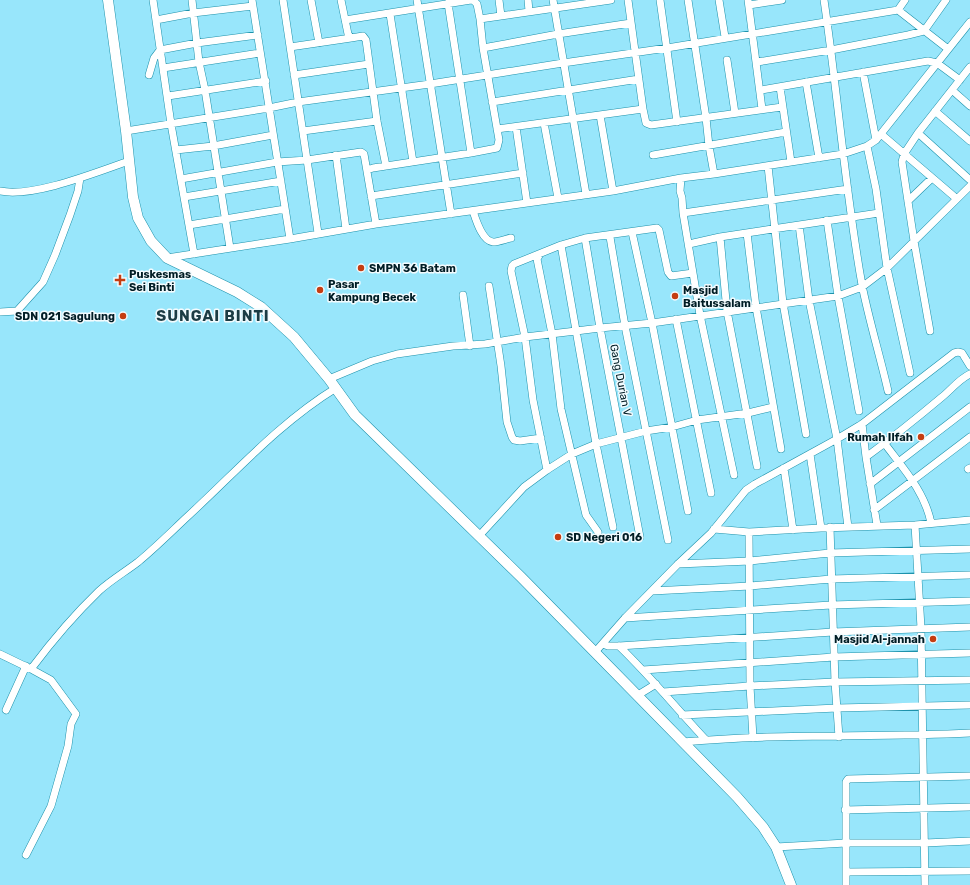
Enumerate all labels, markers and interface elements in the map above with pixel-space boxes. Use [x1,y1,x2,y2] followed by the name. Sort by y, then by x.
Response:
[369,262,456,275] place label: SMPN 36 Batam
[356,263,366,273] marker: SMPN 36 Batam
[129,268,191,294] place label: Puskesmas Sei Binti
[114,274,126,286] marker: Puskesmas Sei Binti
[328,278,416,304] place label: Pasar Kampung Becek
[683,284,751,310] place label: Masjid Baitussalam
[315,285,325,295] marker: Pasar Kampung Becek
[670,291,680,301] marker: Masjid Baitussalam
[156,307,270,325] district label: SUNGAI BINTI
[15,310,115,323] place label: SDN 021 Sagulung
[118,311,128,321] marker: SDN 021 Sagulung
[607,343,634,417] street label: Gang Durian V
[847,431,913,444] place label: Rumah Ilfah
[916,432,926,442] marker: Rumah Ilfah
[566,531,642,544] place label: SD Negeri 016
[553,532,563,542] marker: SD Negeri 016
[834,633,925,646] place label: Masjid Al-jannah
[928,634,938,644] marker: Masjid Al-jannah

